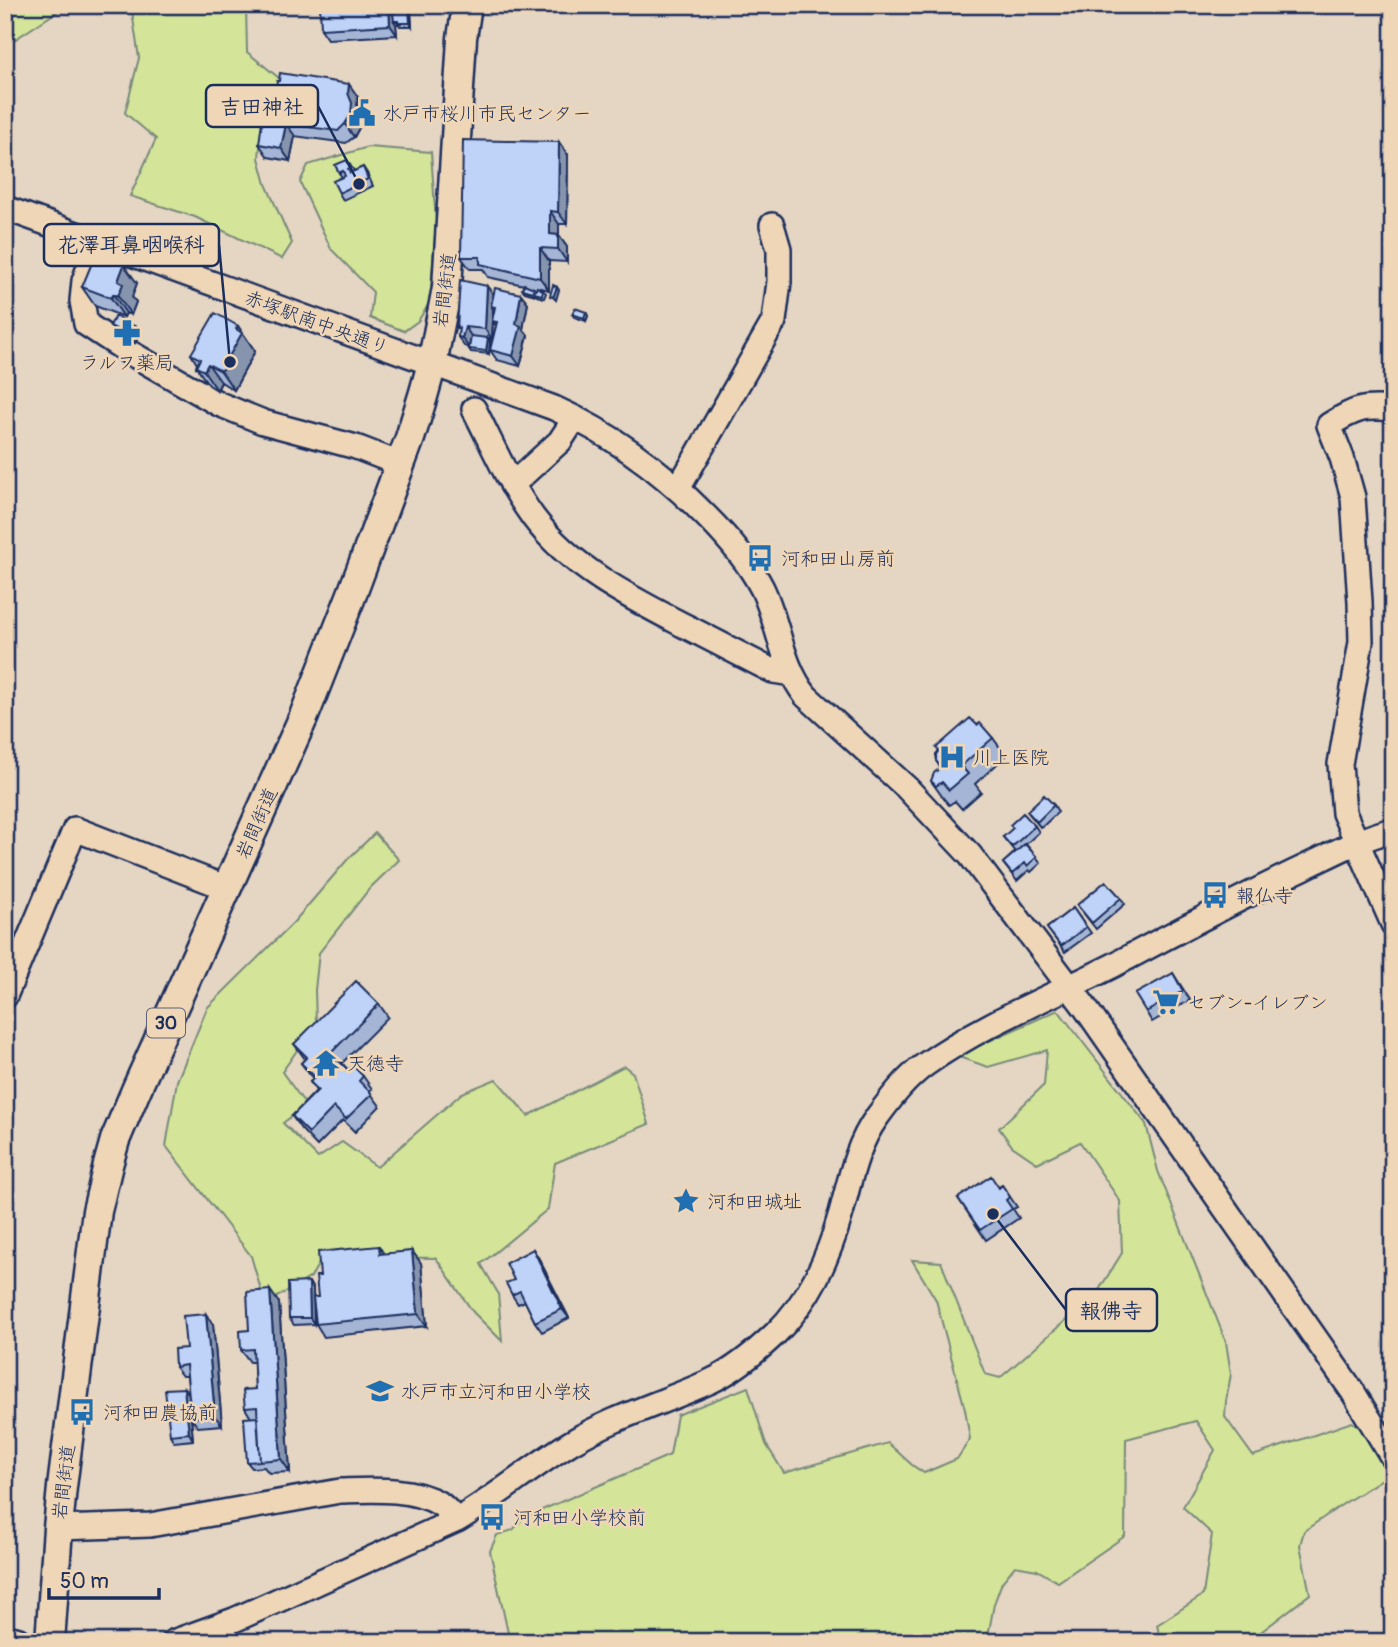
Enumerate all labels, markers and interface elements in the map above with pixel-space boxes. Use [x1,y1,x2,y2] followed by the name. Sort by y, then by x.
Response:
[206,85,318,127] callout: 吉田神社
[220,94,304,121] text: 吉田神社
[347,98,377,128] public building icon: 水戸市桜川市民センター
[383,102,591,126] place label: 水戸市桜川市民センター
[44,224,219,266] callout: 花澤耳鼻咽喉科
[58,232,205,259] text: 花澤耳鼻咽喉科
[428,251,462,329] street label: 岩間街道
[241,286,392,360] street label: 赤塚駅南中央通り
[112,318,142,348] pharmacy icon: ラルフ薬局
[80,351,174,375] place label: ラルフ薬局
[745,543,775,573] bus stop icon: 河和田山房前
[781,547,895,571] place label: 河和田山房前
[937,742,967,772] hospital icon: 川上医院
[973,746,1049,770] place label: 川上医院
[230,784,283,863] street label: 岩間街道
[1200,880,1230,910] bus stop icon: 報仏寺
[1236,884,1293,908] place label: 報仏寺
[1151,987,1181,1017] supermarket icon: セブン-イレブン
[1187,991,1328,1015] place label: セブン-イレブン
[147,1008,185,1038] road number: 30
[311,1048,341,1078] temple icon: 天徳寺
[347,1052,404,1076] place label: 天徳寺
[671,1186,701,1216] place icon: 河和田城址
[707,1190,802,1214] place label: 河和田城址
[1066,1289,1157,1331] callout: 報佛寺
[1080,1298,1143,1325] text: 報佛寺
[365,1376,395,1406] school or university icon: 水戸市立河和田小学校
[401,1380,591,1404] place label: 水戸市立河和田小学校
[67,1397,97,1427] bus stop icon: 河和田農協前
[103,1401,217,1425] place label: 河和田農協前
[47,1443,81,1521] street label: 岩間街道
[477,1502,507,1532] bus stop icon: 河和田小学校前
[513,1506,646,1530] place label: 河和田小学校前
[49,1556,159,1600] scale bar
[60,1568,109,1595] text: 50 m

